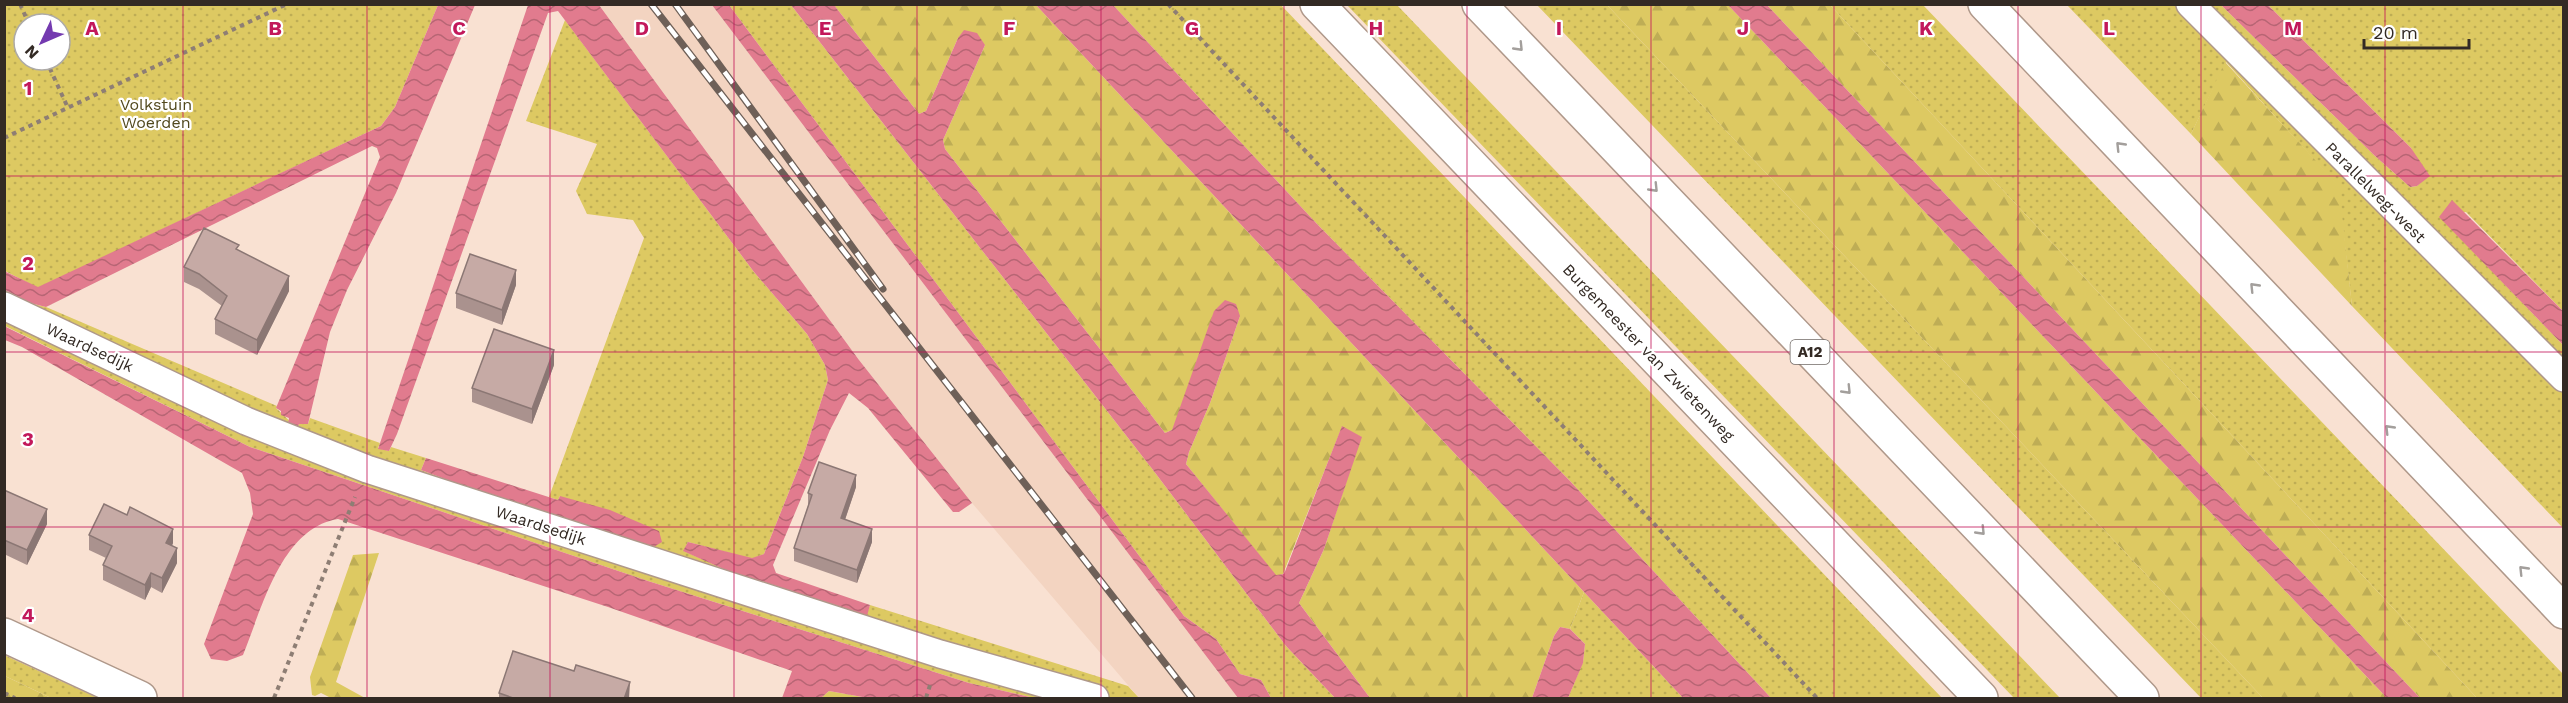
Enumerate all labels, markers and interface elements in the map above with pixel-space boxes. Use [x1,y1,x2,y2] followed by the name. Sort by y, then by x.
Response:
[12,12,72,72] north arrow
[2364,12,2469,50] scale bar
[85,16,99,40] text: A
[268,16,282,40] text: B
[452,16,466,40] text: C
[635,16,649,40] text: D
[819,16,831,40] text: E
[1003,16,1015,40] text: F
[1185,16,1199,40] text: G
[1369,16,1383,40] text: H
[1556,16,1562,40] text: I
[1737,16,1749,40] text: J
[1919,16,1933,40] text: K
[2103,16,2115,40] text: L
[2284,16,2302,40] text: M
[2373,22,2418,43] text: 20 m
[1512,39,1523,50] one-way arrow
[21,41,43,63] text: N
[24,76,32,100] text: 1
[120,95,192,132] park label: Volkstuin Woerden
[2322,138,2430,247] street label: Parallelweg-west
[2116,143,2127,154] one-way arrow
[1647,181,1658,191] one-way arrow
[22,251,34,275] text: 2
[1559,260,1739,445] street label: Burgemeester van Zwietenweg
[2250,284,2261,294] one-way arrow
[43,319,137,376] street label: Waardsedijk
[1790,340,1830,364] road number: A12
[1840,383,1851,393] one-way arrow
[2385,425,2396,436] one-way arrow
[22,427,34,451] text: 3
[493,502,589,549] street label: Waardsedijk
[1974,523,1985,534] one-way arrow
[2519,566,2530,576] one-way arrow
[22,603,35,627] text: 4

